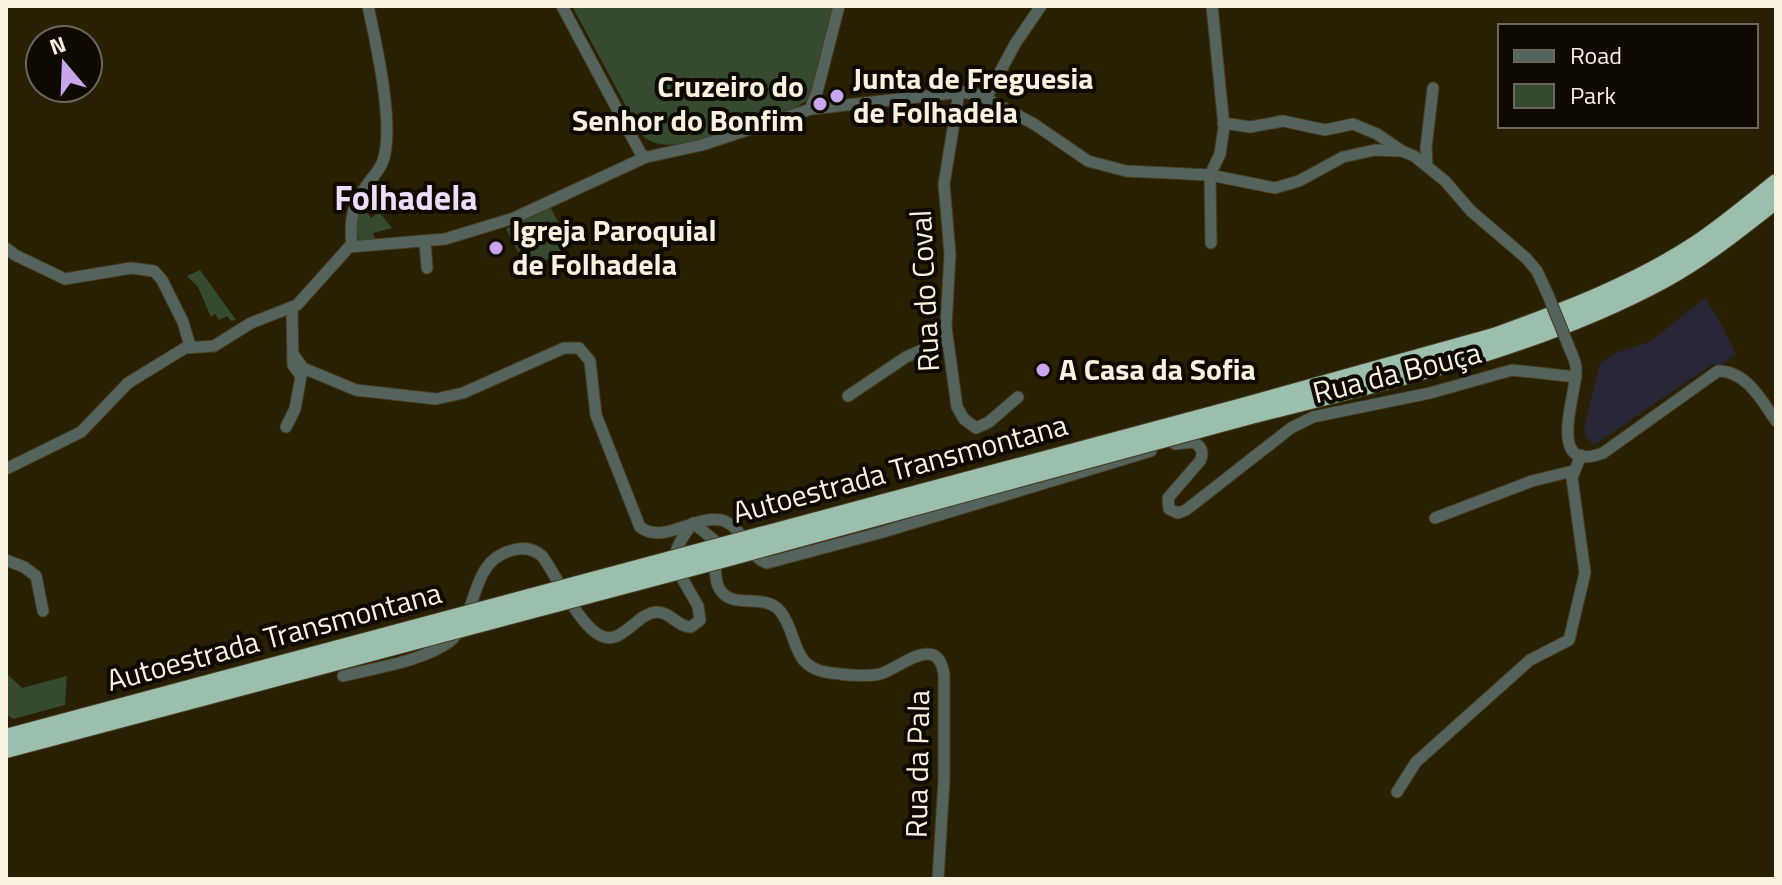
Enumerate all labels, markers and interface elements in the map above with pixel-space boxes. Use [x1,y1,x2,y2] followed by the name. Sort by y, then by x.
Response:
[24,24,104,104] north arrow
[1498,24,1758,128] legend
[45,27,70,64] text: N
[1570,37,1622,73] text: Road
[853,55,1093,135] place label: Junta de Freguesia de Folhadela
[572,63,804,143] place label: Cruzeiro do Senhor do Bonfim
[1570,77,1616,113] text: Park
[828,87,846,105] marker: Junta de Freguesia de Folhadela
[811,95,829,113] marker: Cruzeiro do Senhor do Bonfim
[334,171,478,223] district label: Folhadela
[512,207,717,287] place label: Igreja Paroquial de Folhadela
[897,209,951,373] street label: Rua do Coval
[487,239,505,257] marker: Igreja Paroquial de Folhadela
[1308,329,1486,415] street label: Rua da Bouça
[1059,346,1256,392] place label: A Casa da Sofia
[1034,361,1052,379] marker: A Casa da Sofia
[727,401,1072,535] street label: Autoestrada Transmontana
[101,569,446,703] street label: Autoestrada Transmontana
[893,690,941,838] street label: Rua da Pala

